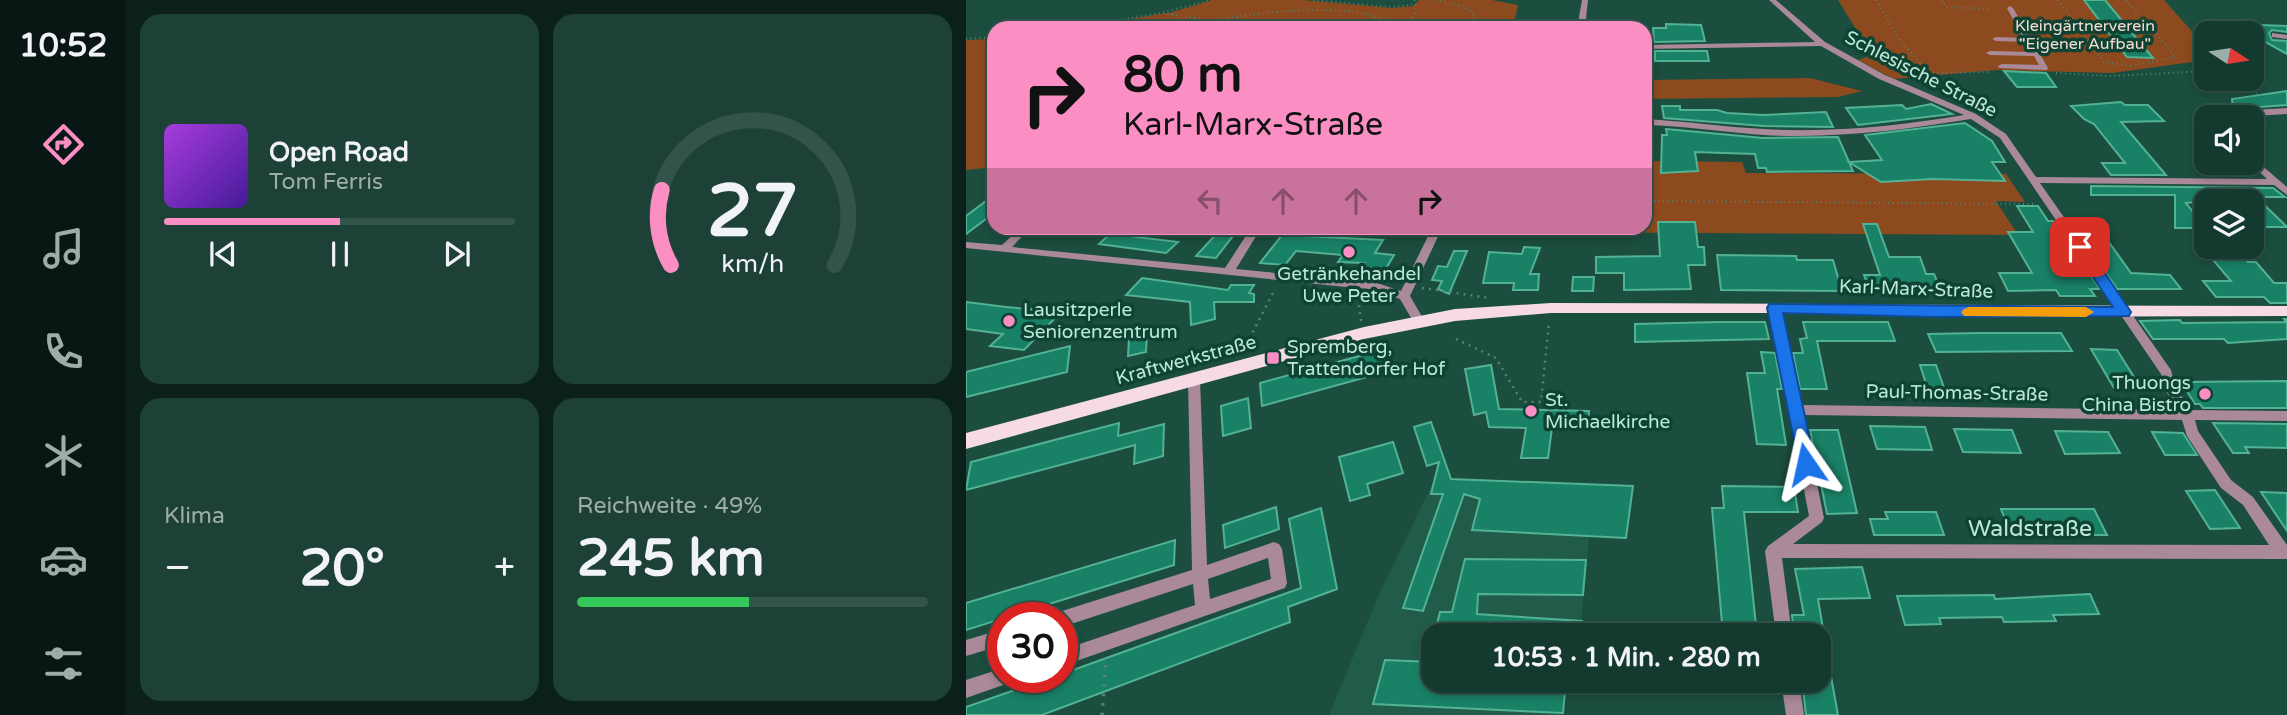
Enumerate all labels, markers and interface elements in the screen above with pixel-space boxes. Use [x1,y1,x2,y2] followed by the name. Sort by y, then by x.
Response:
[2015,16,2155,54] park label: Kleingärtnerverein "Eigener Aufbau"
[2194,21,2264,91] north arrow
[2194,21,2264,259] map controls
[1841,26,2001,122] street label: Schlesische Straße
[19,27,107,65] text: 10:52
[1123,46,1242,105] text: 80 m
[1008,49,1099,140] icon: right
[2194,105,2264,175] button: sound
[1123,106,1383,144] text: Karl-Marx-Straße
[39,120,88,169] icon: directions
[269,137,409,168] text: Open Road
[269,168,383,196] text: Tom Ferris
[707,168,798,256] text: 27
[1191,182,1229,220] icon: left
[1264,182,1302,220] icon: ahead
[1337,182,1375,220] icon: ahead
[1410,182,1448,220] icon: right
[2194,189,2264,259] button: layers
[2050,217,2110,277] pin
[39,224,88,273] icon: music
[2061,228,2099,266] icon: arrive
[204,235,242,273] icon: previous
[321,235,359,273] icon: pause
[438,235,476,273] icon: next
[1341,244,1357,260] marker: Getränkehandel Uwe Peter
[721,249,784,279] text: km/h
[1277,263,1421,307] place label: Getränkehandel Uwe Peter
[1838,275,1994,303] street label: Karl-Marx-Straße
[1023,299,1178,343] place label: Lausitzperle Seniorenzentrum
[1001,313,1017,329] marker: Lausitzperle Seniorenzentrum
[39,327,88,376] icon: phone
[1113,331,1259,389] street label: Kraftwerkstraße
[1287,336,1446,380] place label: Spremberg, Trattendorfer Hof
[1265,350,1281,366] marker: Spremberg, Trattendorfer Hof
[2082,372,2191,416] place label: Thuongs China Bistro
[1866,380,2048,406] street label: Paul-Thomas-Straße
[2197,386,2213,402] marker: Thuongs China Bistro
[1545,389,1670,433] place label: St. Michaelkirche
[1523,403,1539,419] marker: St. Michaelkirche
[1769,427,1843,501] position arrow
[39,431,88,480] icon: climate
[577,492,762,520] text: Reichweite · 49%
[164,502,225,530] text: Klima
[1968,515,2092,543] street label: Waldstraße
[577,527,765,590] text: 245 km
[39,535,88,584] icon: car
[300,537,385,600] text: 20°
[164,545,191,591] text: −
[494,545,515,591] text: +
[987,602,1078,693] speed limit sign: 30
[39,639,88,688] icon: filters
[1491,642,1761,673] text: 10:53 · 1 Min. · 280 m

